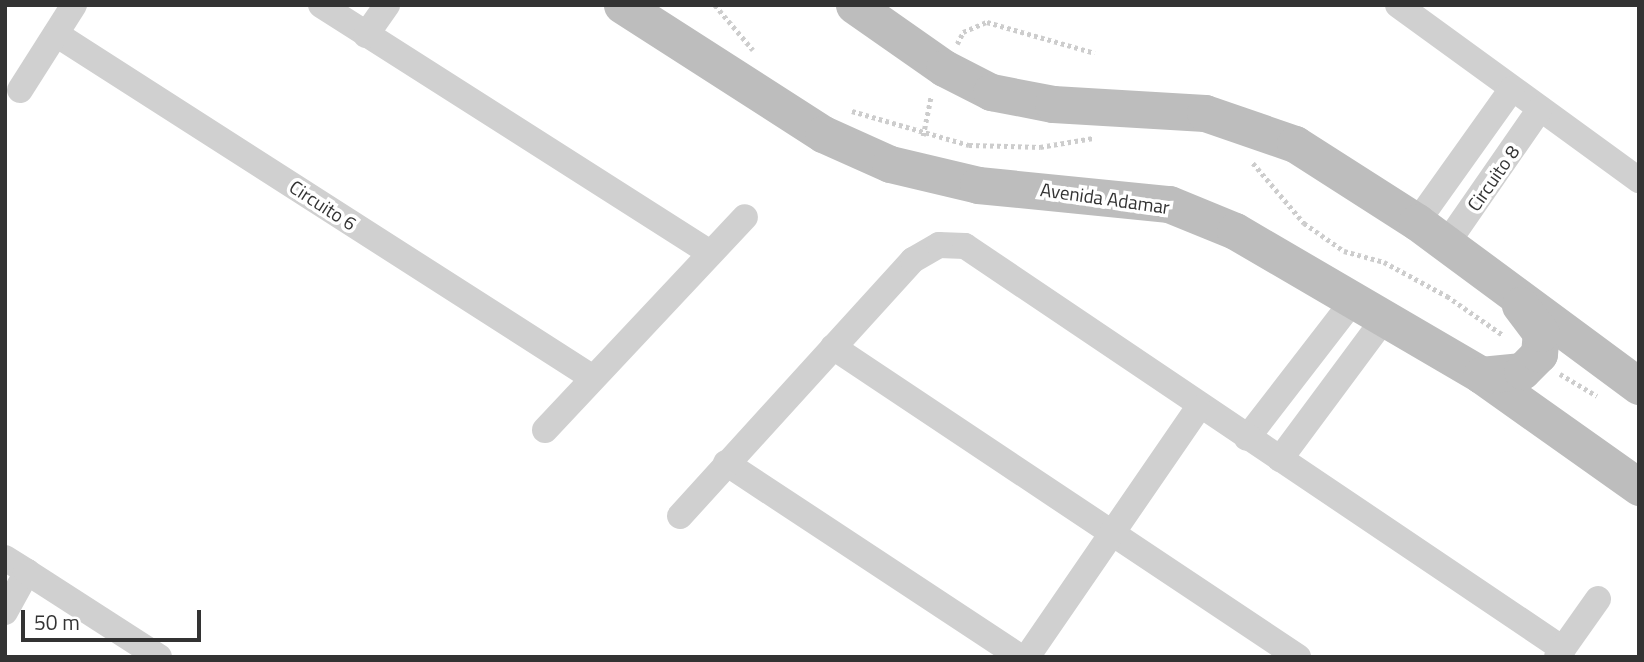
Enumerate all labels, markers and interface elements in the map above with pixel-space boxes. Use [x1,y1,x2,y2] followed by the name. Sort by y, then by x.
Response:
[1462,141,1524,215] street label: Circuito 8
[285,175,361,235] street label: Circuito 6
[1039,178,1171,218] street label: Avenida Adamar
[24,596,205,640] scale bar
[34,606,80,638] text: 50 m

